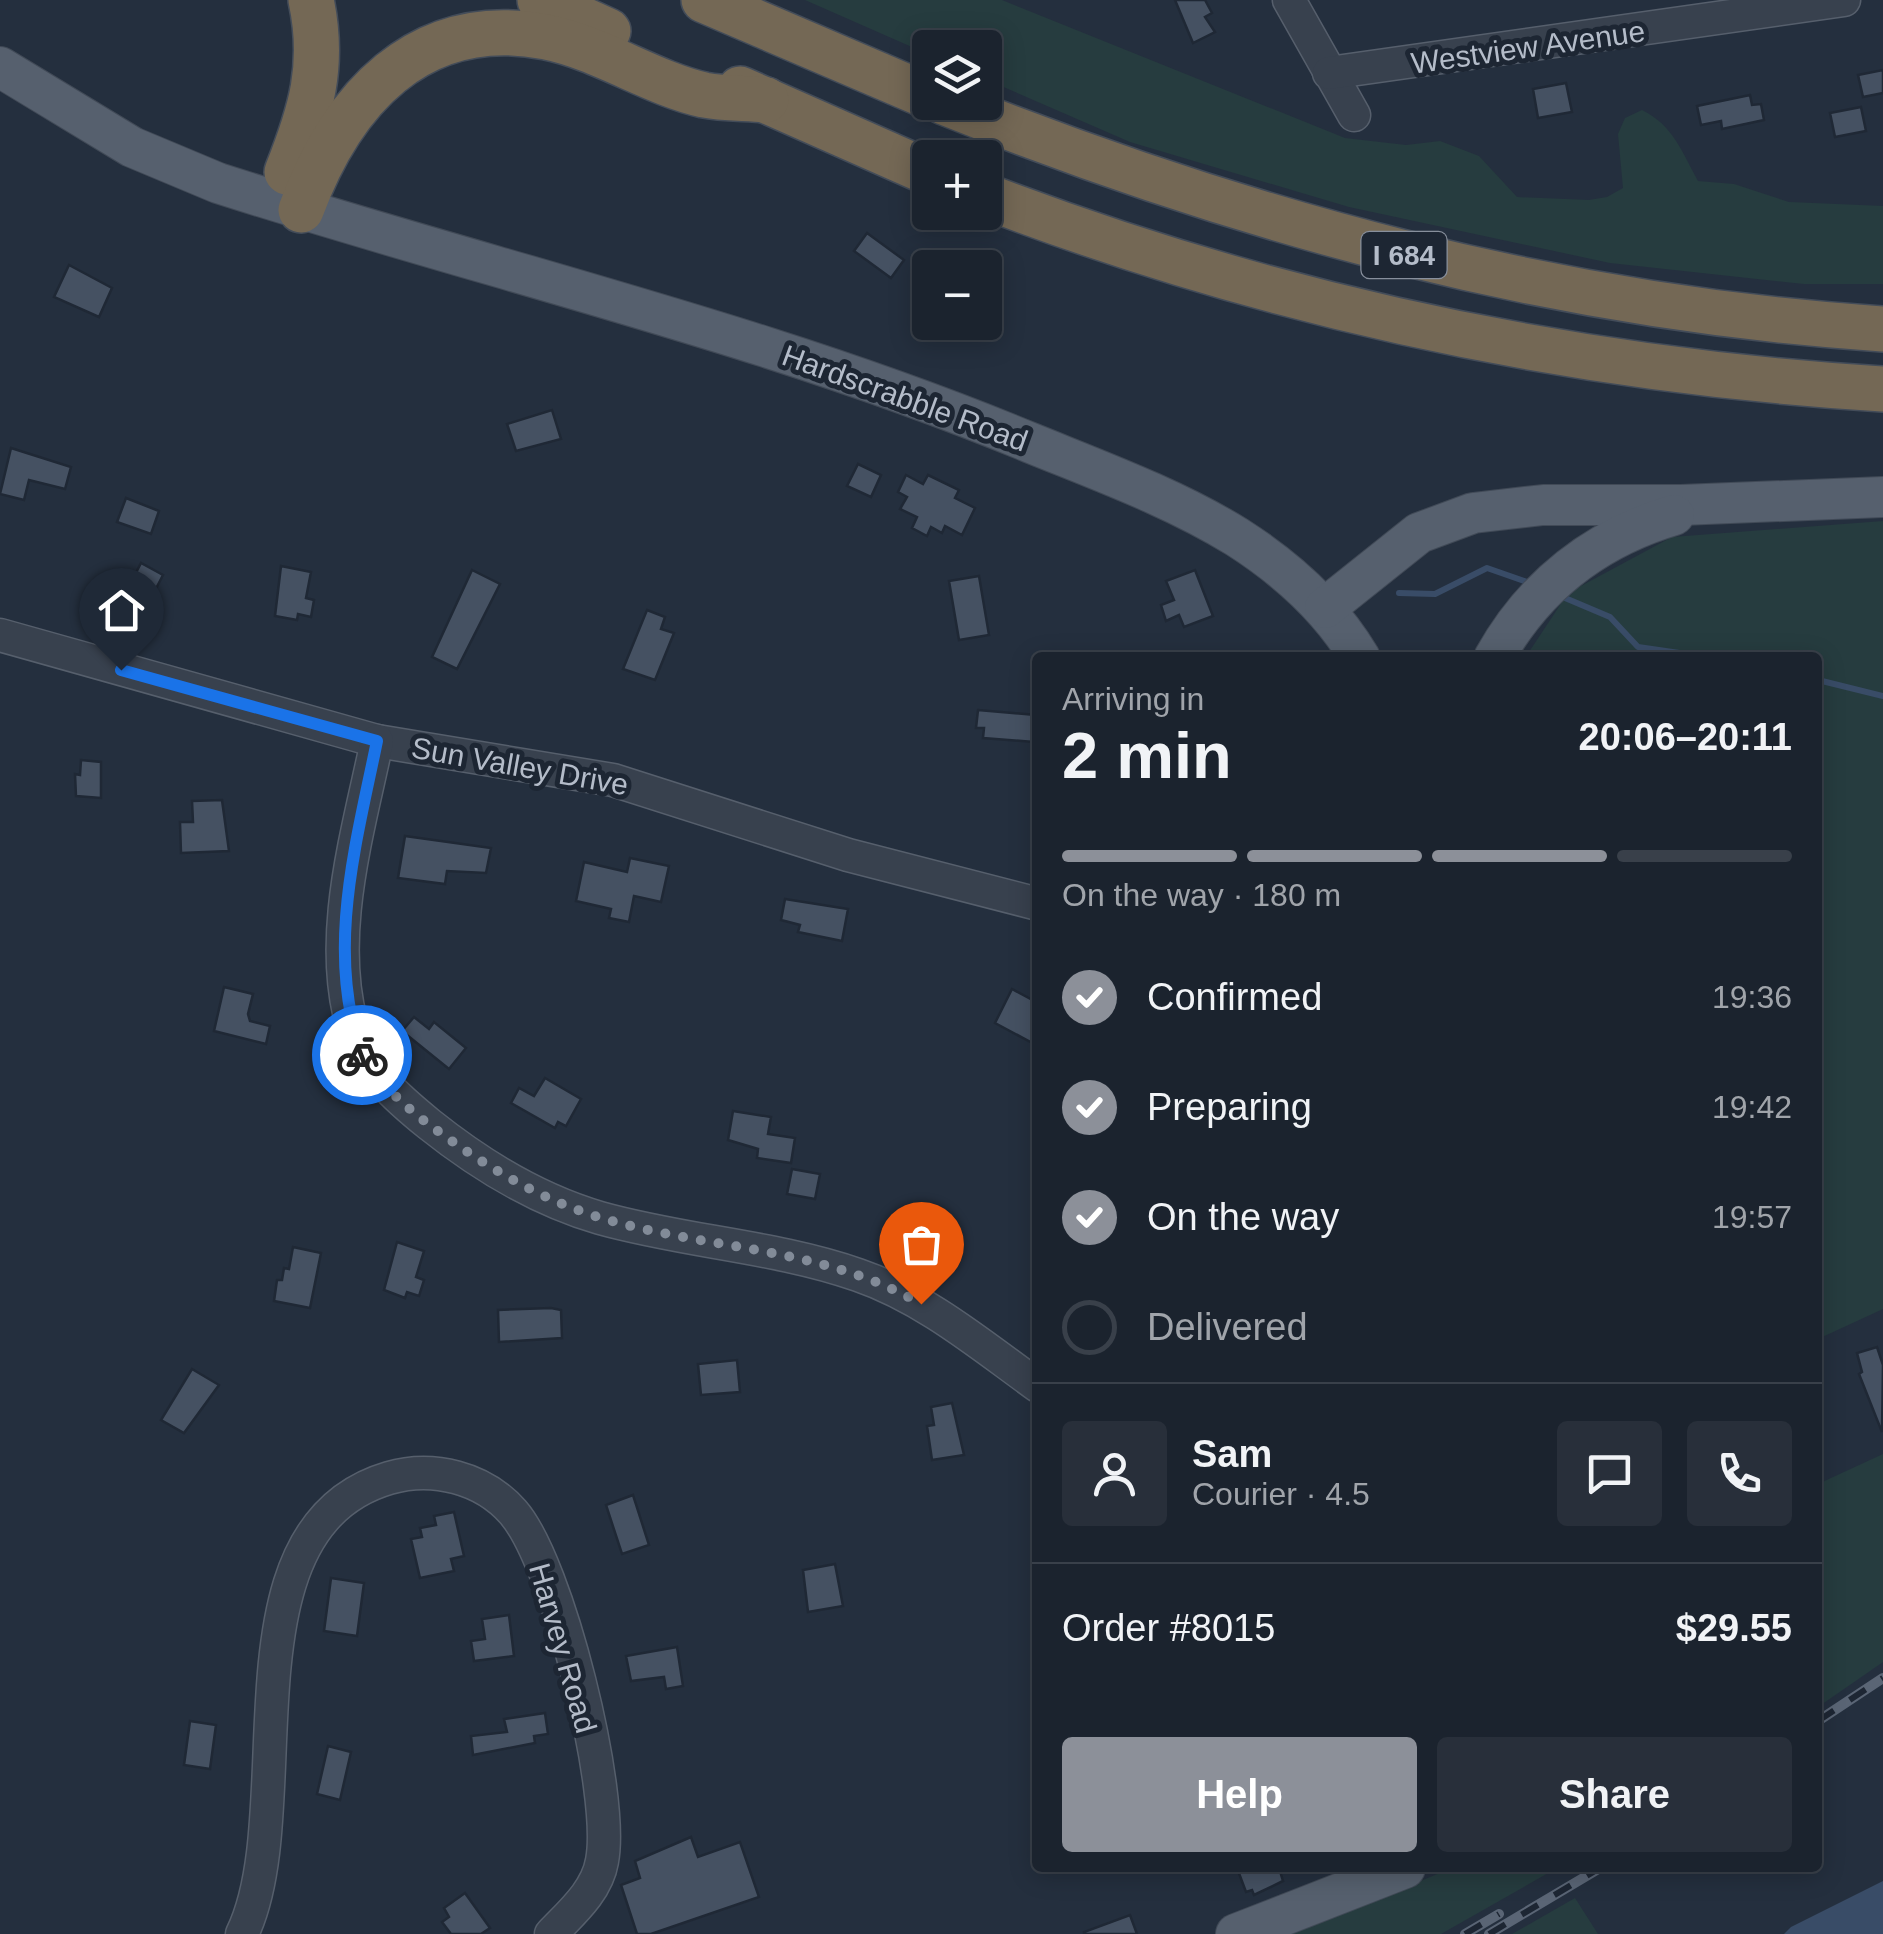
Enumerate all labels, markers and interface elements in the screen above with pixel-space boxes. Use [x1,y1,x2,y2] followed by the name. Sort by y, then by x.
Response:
[1409,14,1647,80] street label: Westview Avenue
[912,30,1002,340] map controls
[912,30,1002,120] button: layers
[912,140,1002,230] button: +
[1362,232,1446,278] road number: I 684
[912,250,1002,340] button: −
[778,338,1032,458] street label: Hardscrabble Road
[79,568,164,671] pin
[94,583,149,638] icon: home
[1062,681,1204,717] text: Arriving in
[1579,716,1792,758] text: 20:06–20:11
[1062,719,1232,792] text: 2 min
[409,731,631,801] street label: Sun Valley Drive
[1062,877,1341,913] text: On the way · 180 m
[1062,970,1117,1025] icon: check
[1147,976,1322,1018] text: Confirmed
[1712,979,1792,1015] text: 19:36
[312,1005,412,1105] courier
[335,1028,390,1083] icon: bike
[1062,1080,1117,1135] icon: check
[1147,1086,1312,1128] text: Preparing
[1712,1089,1792,1125] text: 19:42
[1062,1190,1117,1245] icon: check
[1147,1196,1339,1238] text: On the way
[1712,1199,1792,1235] text: 19:57
[879,1202,964,1305] pin
[894,1217,949,1272] icon: bag
[1147,1306,1308,1348] text: Delivered
[1062,1421,1167,1526] button: person
[1557,1421,1662,1526] button: chat
[1687,1421,1792,1526] button: phone
[1192,1433,1272,1475] text: Sam
[1192,1476,1370,1512] text: Courier · 4.5
[523,1559,603,1737] street label: Harvey Road
[1062,1607,1275,1649] text: Order #8015
[1676,1607,1792,1649] text: $29.55
[1062,1737,1417,1852] button: Help
[1437,1737,1792,1852] button: Share

